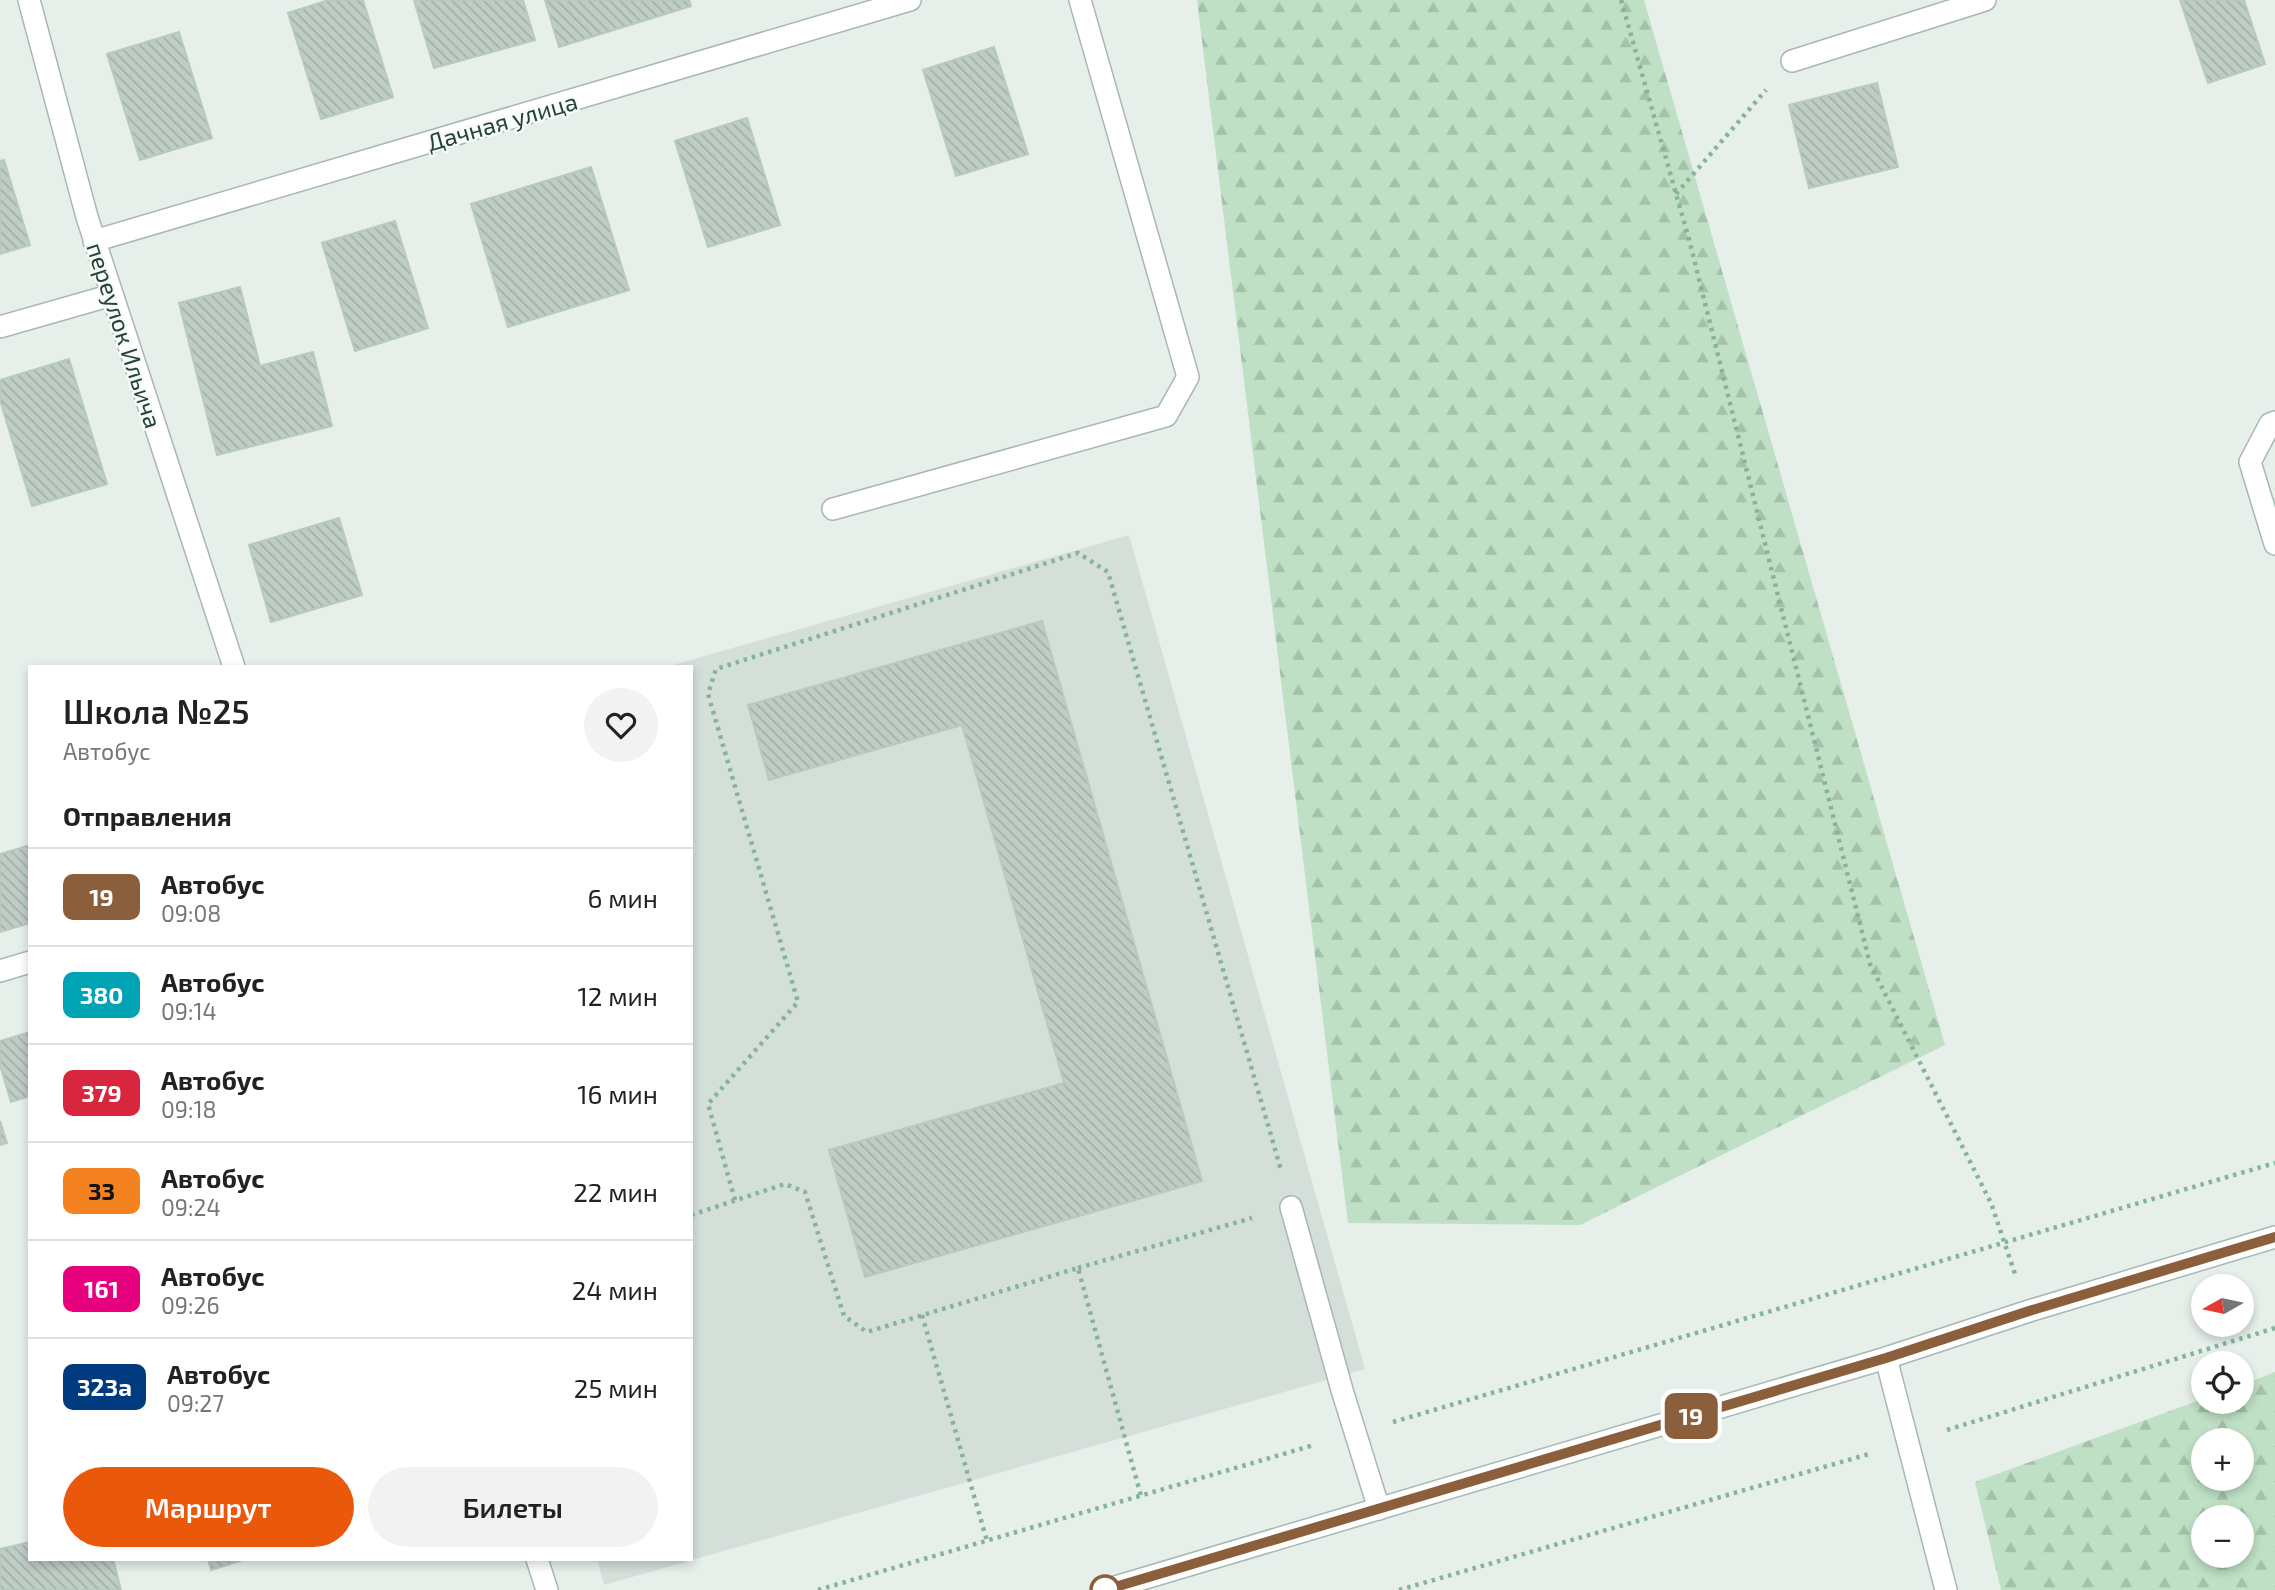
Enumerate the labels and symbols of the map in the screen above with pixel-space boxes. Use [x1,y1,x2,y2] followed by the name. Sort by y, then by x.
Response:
[423,86,581,157] street label: Дачная улица
[80,238,169,432] street label: переулок Ильича
[2191,1274,2254,1337] north arrow
[1660,1393,1722,1439] line badge: 19
[1090,1575,1120,1590] unlabelled marker

